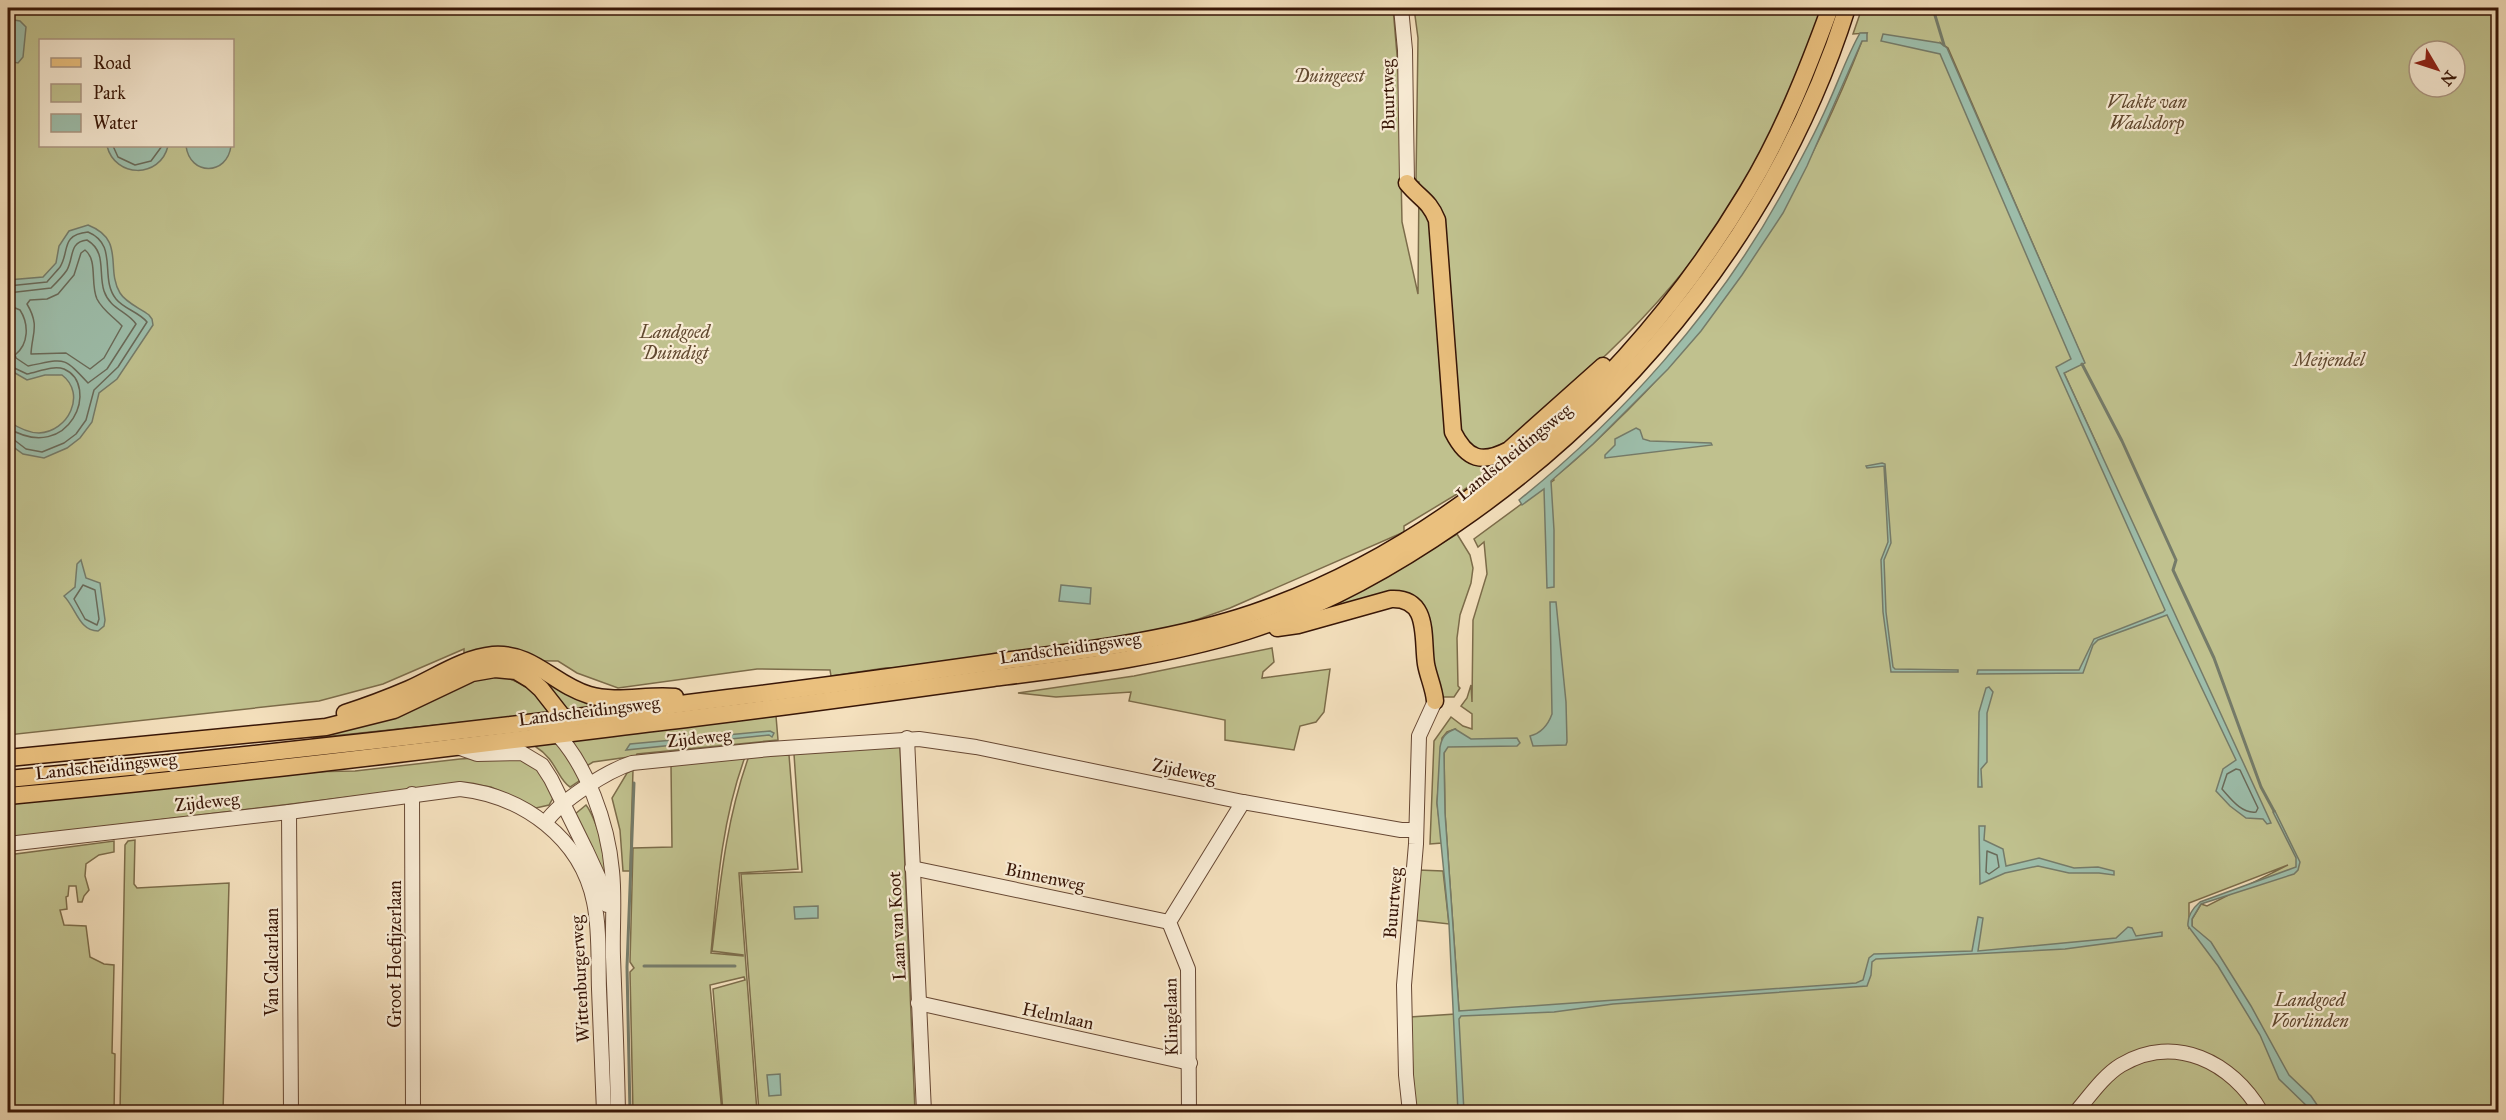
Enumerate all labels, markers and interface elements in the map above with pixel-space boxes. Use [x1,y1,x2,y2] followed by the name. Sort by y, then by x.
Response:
[39,39,234,147] legend
[2407,39,2467,99] north arrow
[93,52,131,74] text: Road
[1376,58,1401,131] street label: Buurtweg
[1294,65,1366,87] park label: Duingeest
[2436,67,2460,90] text: N
[93,82,126,104] text: Park
[2107,91,2188,135] park label: Vlakte van Waalsdorp
[93,112,138,134] text: Water
[639,321,712,364] park label: Landgoed Duindigt
[2292,349,2367,371] park label: Meijendel
[1452,398,1577,506] street label: Landscheidingsweg
[998,627,1143,670] street label: Landscheidingsweg
[517,691,662,732] street label: Landscheidingsweg
[666,724,733,753] street label: Zijdeweg
[34,748,179,785] street label: Landscheidingsweg
[1150,754,1218,790] street label: Zijdeweg
[174,788,241,817] street label: Zijdeweg
[1003,858,1087,897] street label: Binnenweg
[1379,866,1408,940] street label: Buurtweg
[883,870,911,981] street label: Laan van Koot
[384,880,406,1028] street label: Groot Hoefijzerlaan
[261,907,283,1017] street label: Van Calcarlaan
[566,914,595,1043] street label: Wittenburgerweg
[1159,978,1184,1056] street label: Klingelaan
[2271,989,2349,1032] park label: Landgoed Voorlinden
[1020,998,1096,1034] street label: Helmlaan

